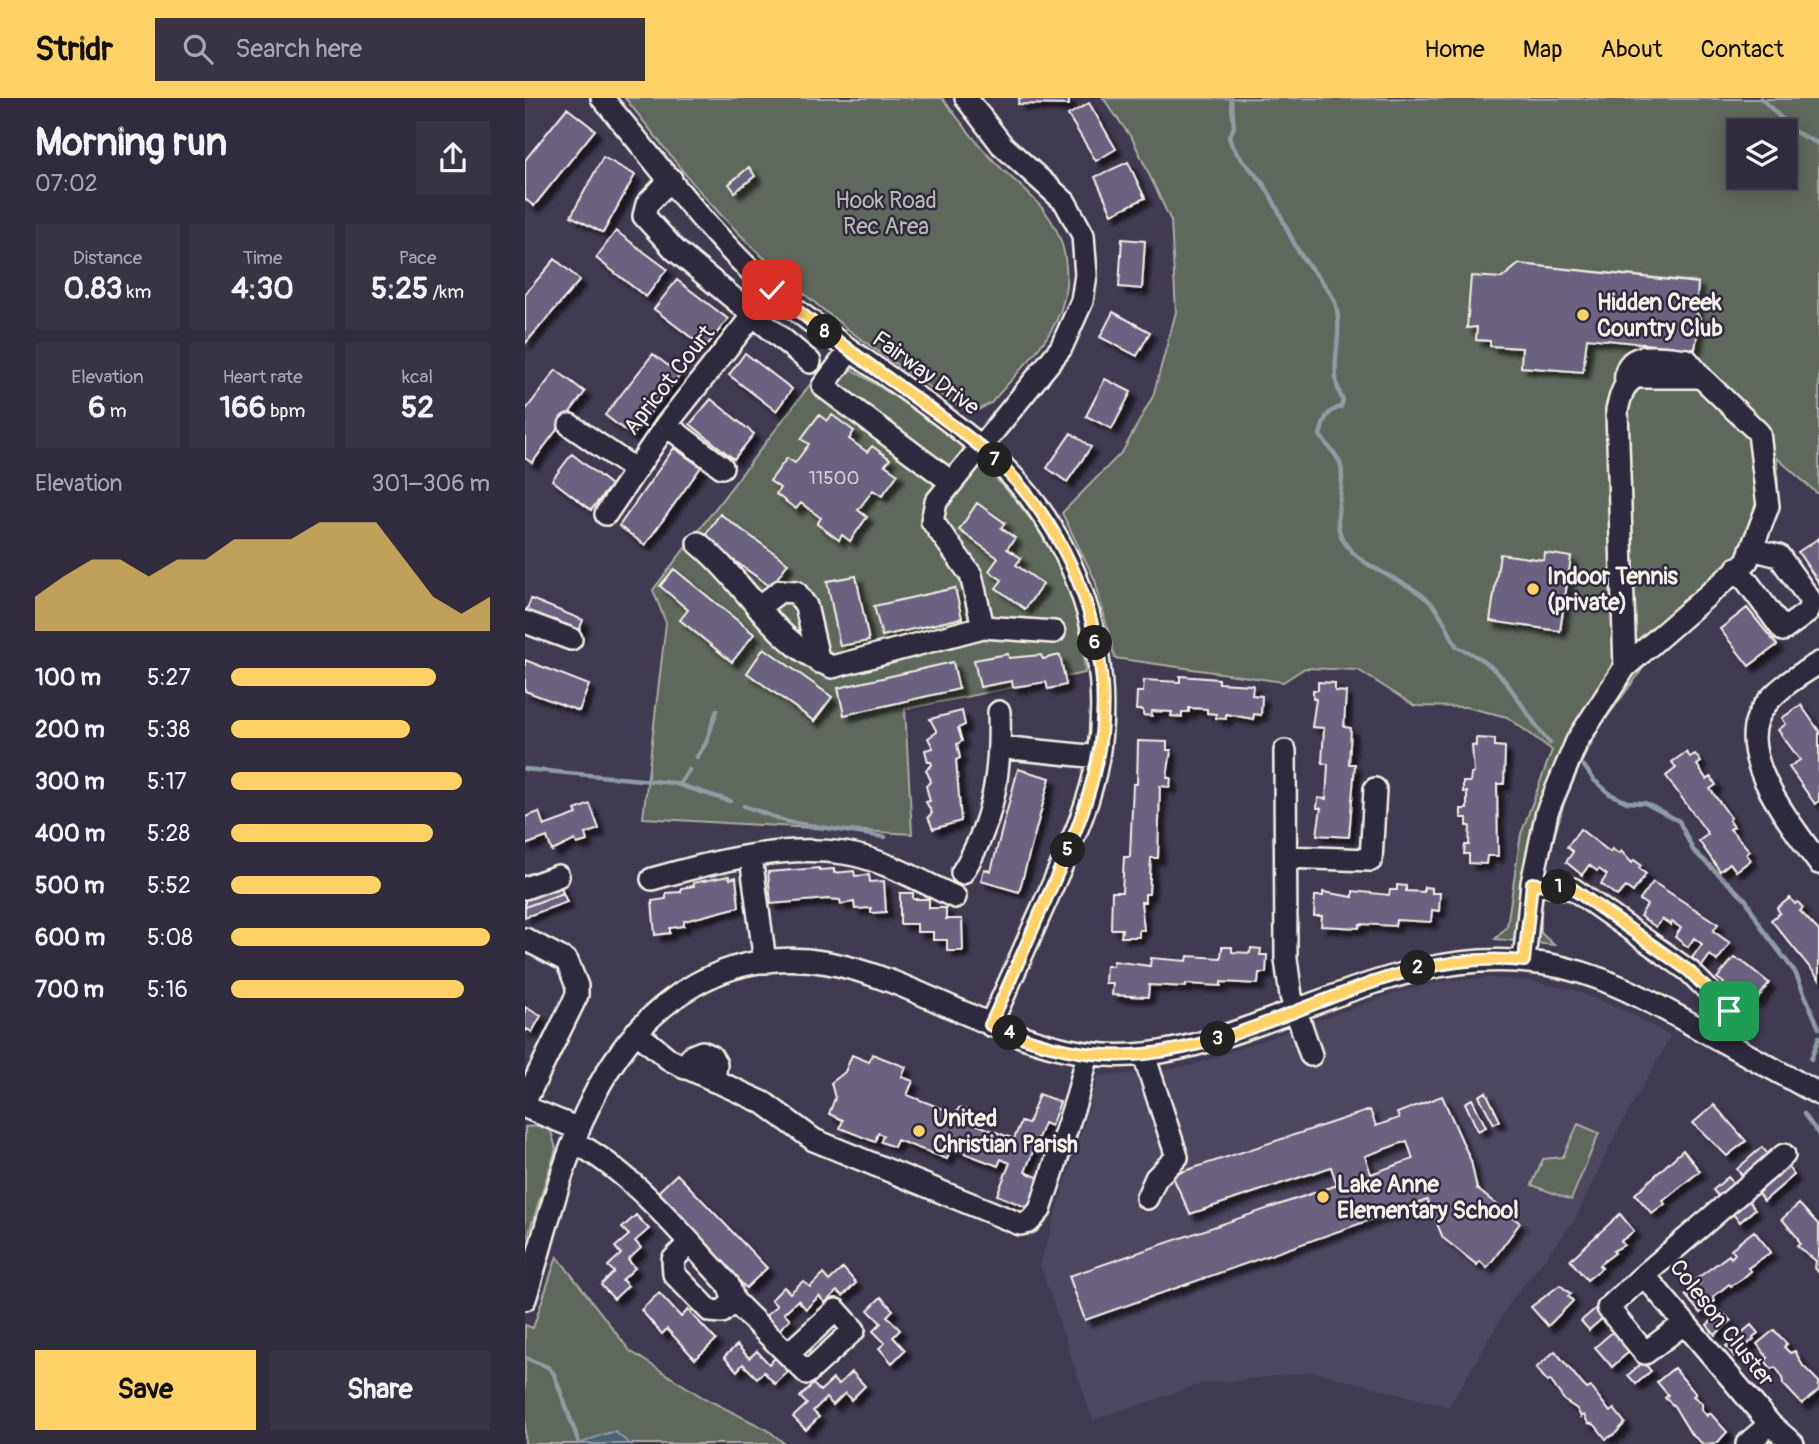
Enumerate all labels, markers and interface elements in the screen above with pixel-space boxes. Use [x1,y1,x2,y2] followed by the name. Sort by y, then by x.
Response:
[155,18,645,81] search box
[35,29,113,70] text: Stridr
[179,30,217,68] icon: search
[235,33,362,65] text: Search here
[1424,35,1485,64] text: Home
[1523,35,1563,64] text: Map
[1601,35,1663,64] text: About
[1701,35,1784,64] text: Contact
[35,119,227,167] text: Morning run
[1727,119,1797,189] map controls
[1727,119,1797,189] button: layers
[416,121,490,195] button: share
[35,169,98,198] text: 07:02
[835,186,937,241] park label: Hook Road Rec Area
[73,246,142,270] text: Distance
[243,246,282,270] text: Time
[399,246,436,270] text: Pace
[742,260,802,320] pin
[64,270,123,307] text: 0.83
[231,270,294,307] text: 4:30
[371,270,428,307] text: 5:25
[753,271,791,309] icon: check
[123,280,151,304] text: km
[428,280,464,304] text: /km
[1597,288,1723,343] place label: Hidden Creek Country Club
[1575,307,1591,323] marker: Hidden Creek Country Club
[807,314,843,350] pin: 8
[617,319,721,441] street label: Apricot Court
[820,319,829,343] text: 8
[867,324,986,422] street label: Fairway Drive
[71,365,144,389] text: Elevation
[222,365,303,389] text: Heart rate
[402,365,433,389] text: kcal
[88,389,106,426] text: 6
[220,389,266,426] text: 166
[401,389,434,426] text: 52
[106,399,127,423] text: m
[266,399,305,423] text: bpm
[977,442,1013,478] pin: 7
[989,447,1000,471] text: 7
[808,466,860,490] house number: 11500
[35,469,123,498] text: Elevation
[372,469,490,498] text: 301–306 m
[1547,562,1679,617] place label: Indoor Tennis (private)
[1525,581,1541,597] marker: Indoor Tennis (private)
[1077,626,1113,660] pin: 6
[1089,630,1100,654] text: 6
[35,663,101,692] text: 100 m
[147,663,191,692] text: 5:27
[35,715,105,744] text: 200 m
[147,715,190,744] text: 5:38
[35,767,105,796] text: 300 m
[147,767,187,796] text: 5:17
[35,819,105,848] text: 400 m
[147,819,190,848] text: 5:28
[1051,832,1085,868] pin: 5
[1062,837,1073,861] text: 5
[1541,870,1577,904] pin: 1
[35,871,104,900] text: 500 m
[147,871,191,900] text: 5:52
[1555,874,1562,898] text: 1
[35,923,105,952] text: 600 m
[147,923,193,952] text: 5:08
[1401,950,1435,986] pin: 2
[1412,955,1423,979] text: 2
[35,975,104,1004] text: 700 m
[147,975,188,1004] text: 5:16
[1699,981,1759,1041] pin
[1710,992,1748,1030] icon: arrive
[993,1016,1028,1051] pin: 4
[1004,1020,1015,1044] text: 4
[1201,1021,1235,1056] pin: 3
[1212,1026,1223,1050] text: 3
[933,1104,1078,1159] place label: United Christian Parish
[911,1123,927,1139] marker: United Christian Parish
[1337,1170,1519,1225] place label: Lake Anne Elementary School
[1315,1189,1331,1205] marker: Lake Anne Elementary School
[1663,1253,1781,1393] street label: Coleson Cluster
[35,1350,256,1430] button: Save
[270,1350,490,1430] button: Share

